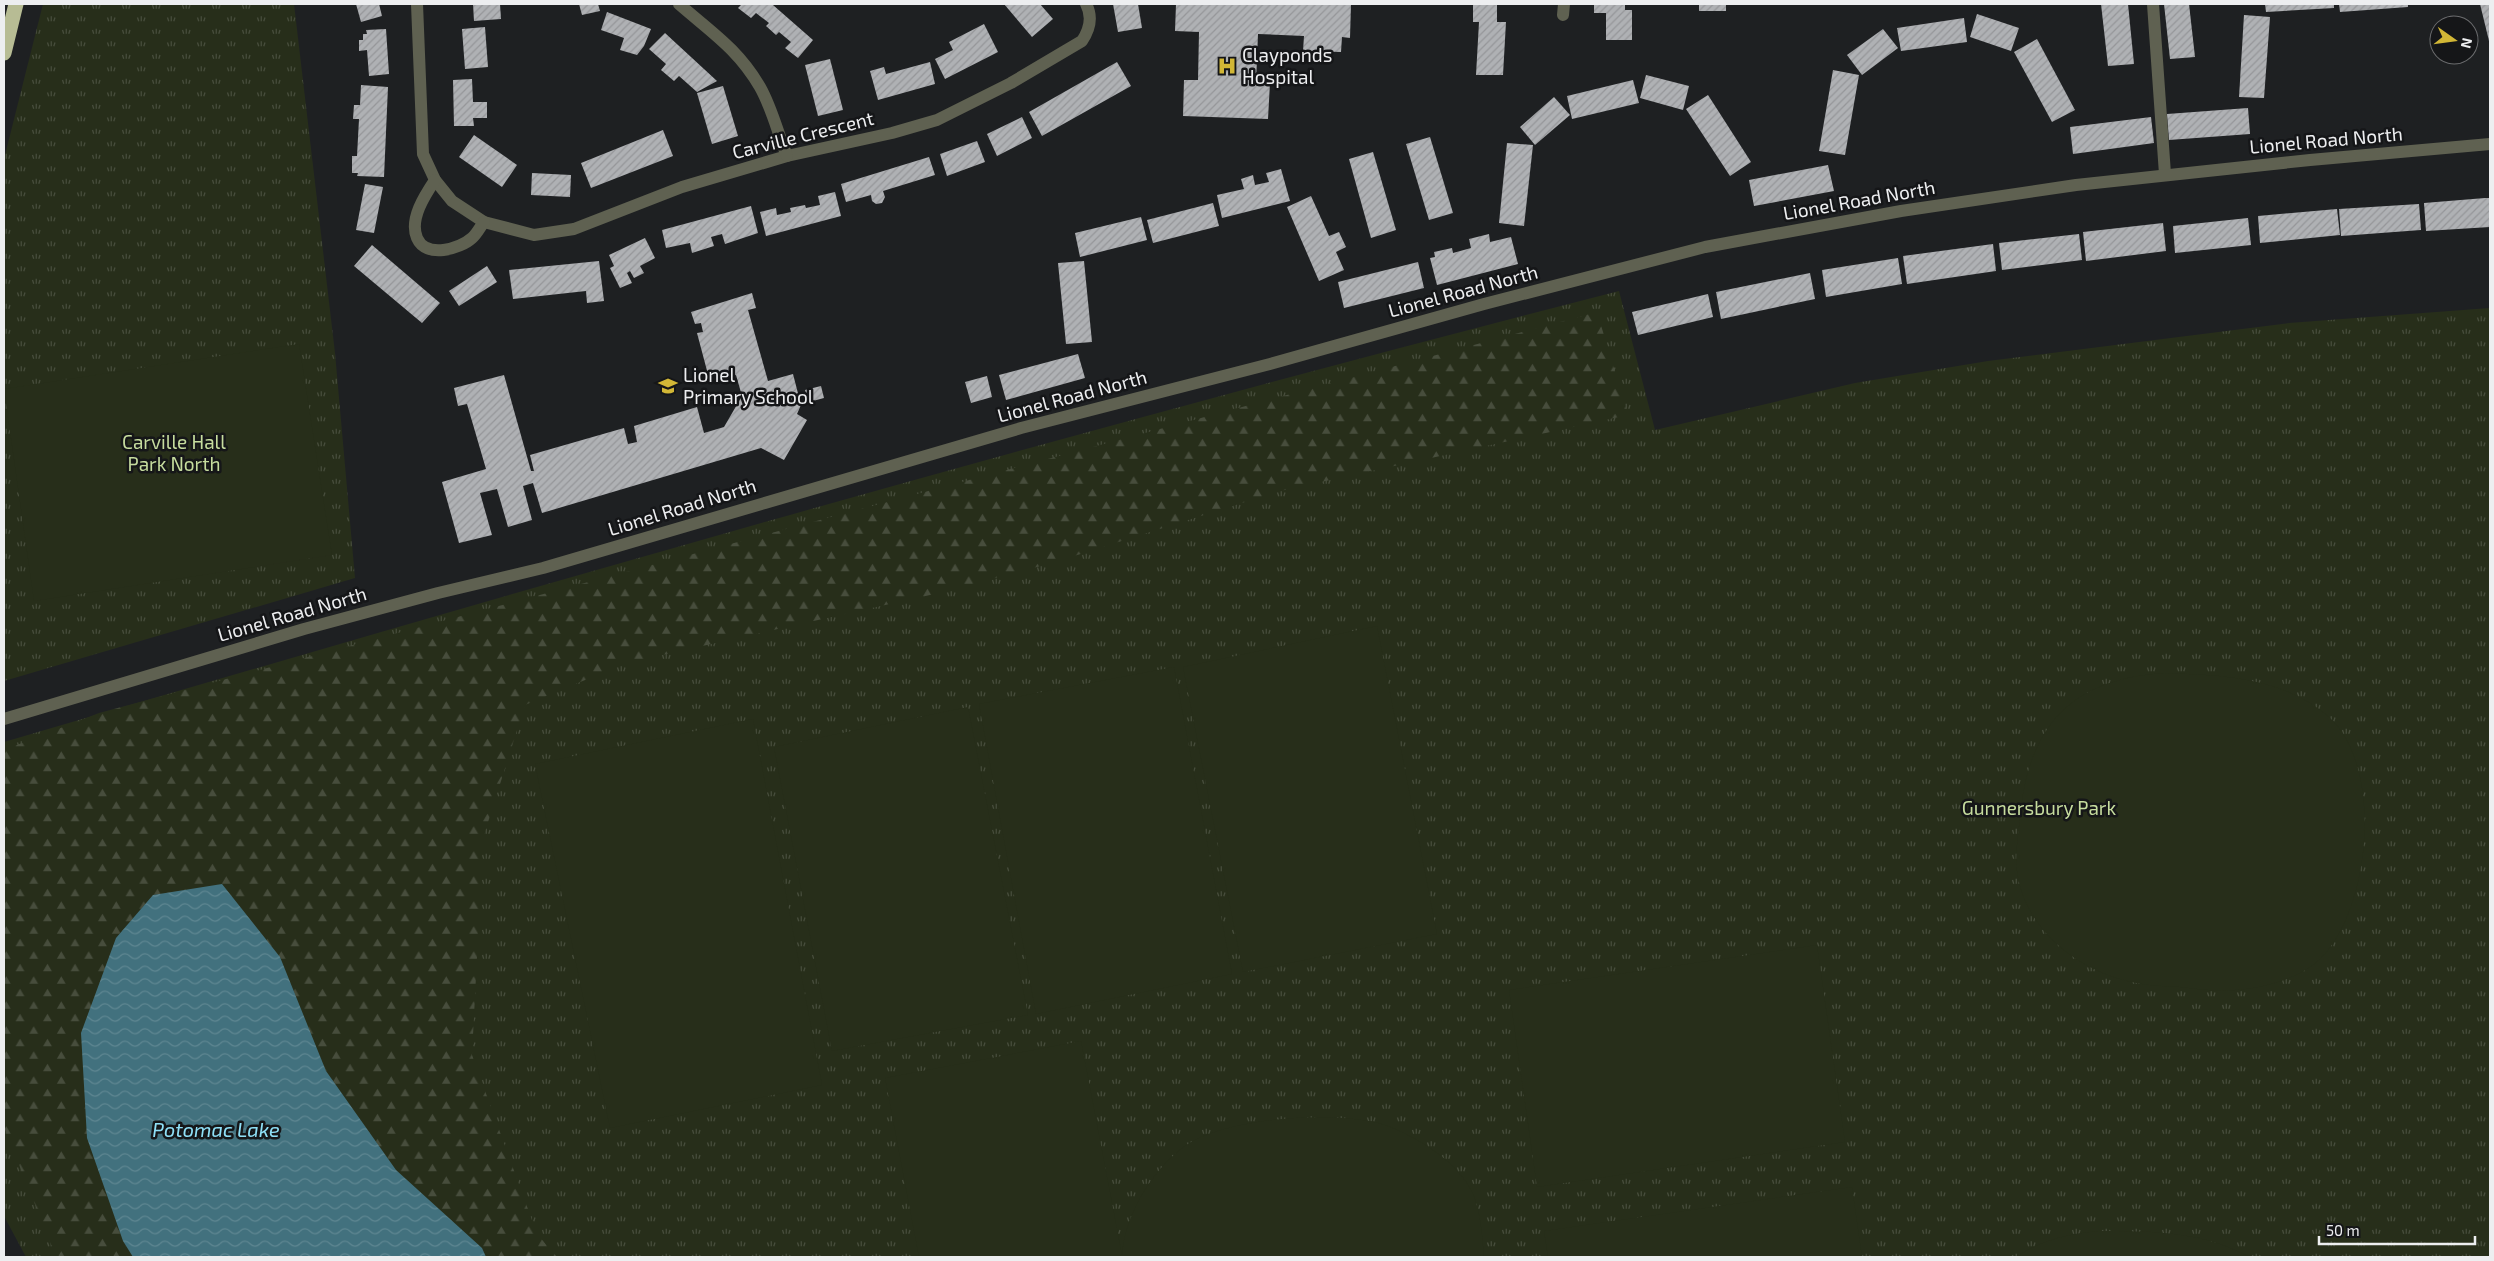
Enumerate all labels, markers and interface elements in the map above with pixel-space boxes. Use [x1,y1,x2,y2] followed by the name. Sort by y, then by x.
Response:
[2429,15,2479,65] north arrow
[2458,36,2477,50] text: N
[1242,43,1332,88] place label: Clayponds Hospital
[1216,55,1238,77] hospital icon: Clayponds Hospital
[730,106,876,163] street label: Carville Crescent
[2248,121,2404,158] street label: Lionel Road North
[1781,175,1937,224] street label: Lionel Road North
[1386,259,1540,322] street label: Lionel Road North
[683,363,814,408] place label: Lionel Primary School
[995,364,1149,427] street label: Lionel Road North
[657,375,679,397] school or university icon: Lionel Primary School
[122,430,226,475] park label: Carville Hall Park North
[605,473,759,540] street label: Lionel Road North
[215,581,369,646] street label: Lionel Road North
[1962,796,2116,819] park label: Gunnersbury Park
[152,1117,280,1141] water label: Potomac Lake
[2319,1214,2475,1246] scale bar
[2326,1221,2360,1239] text: 50 m

